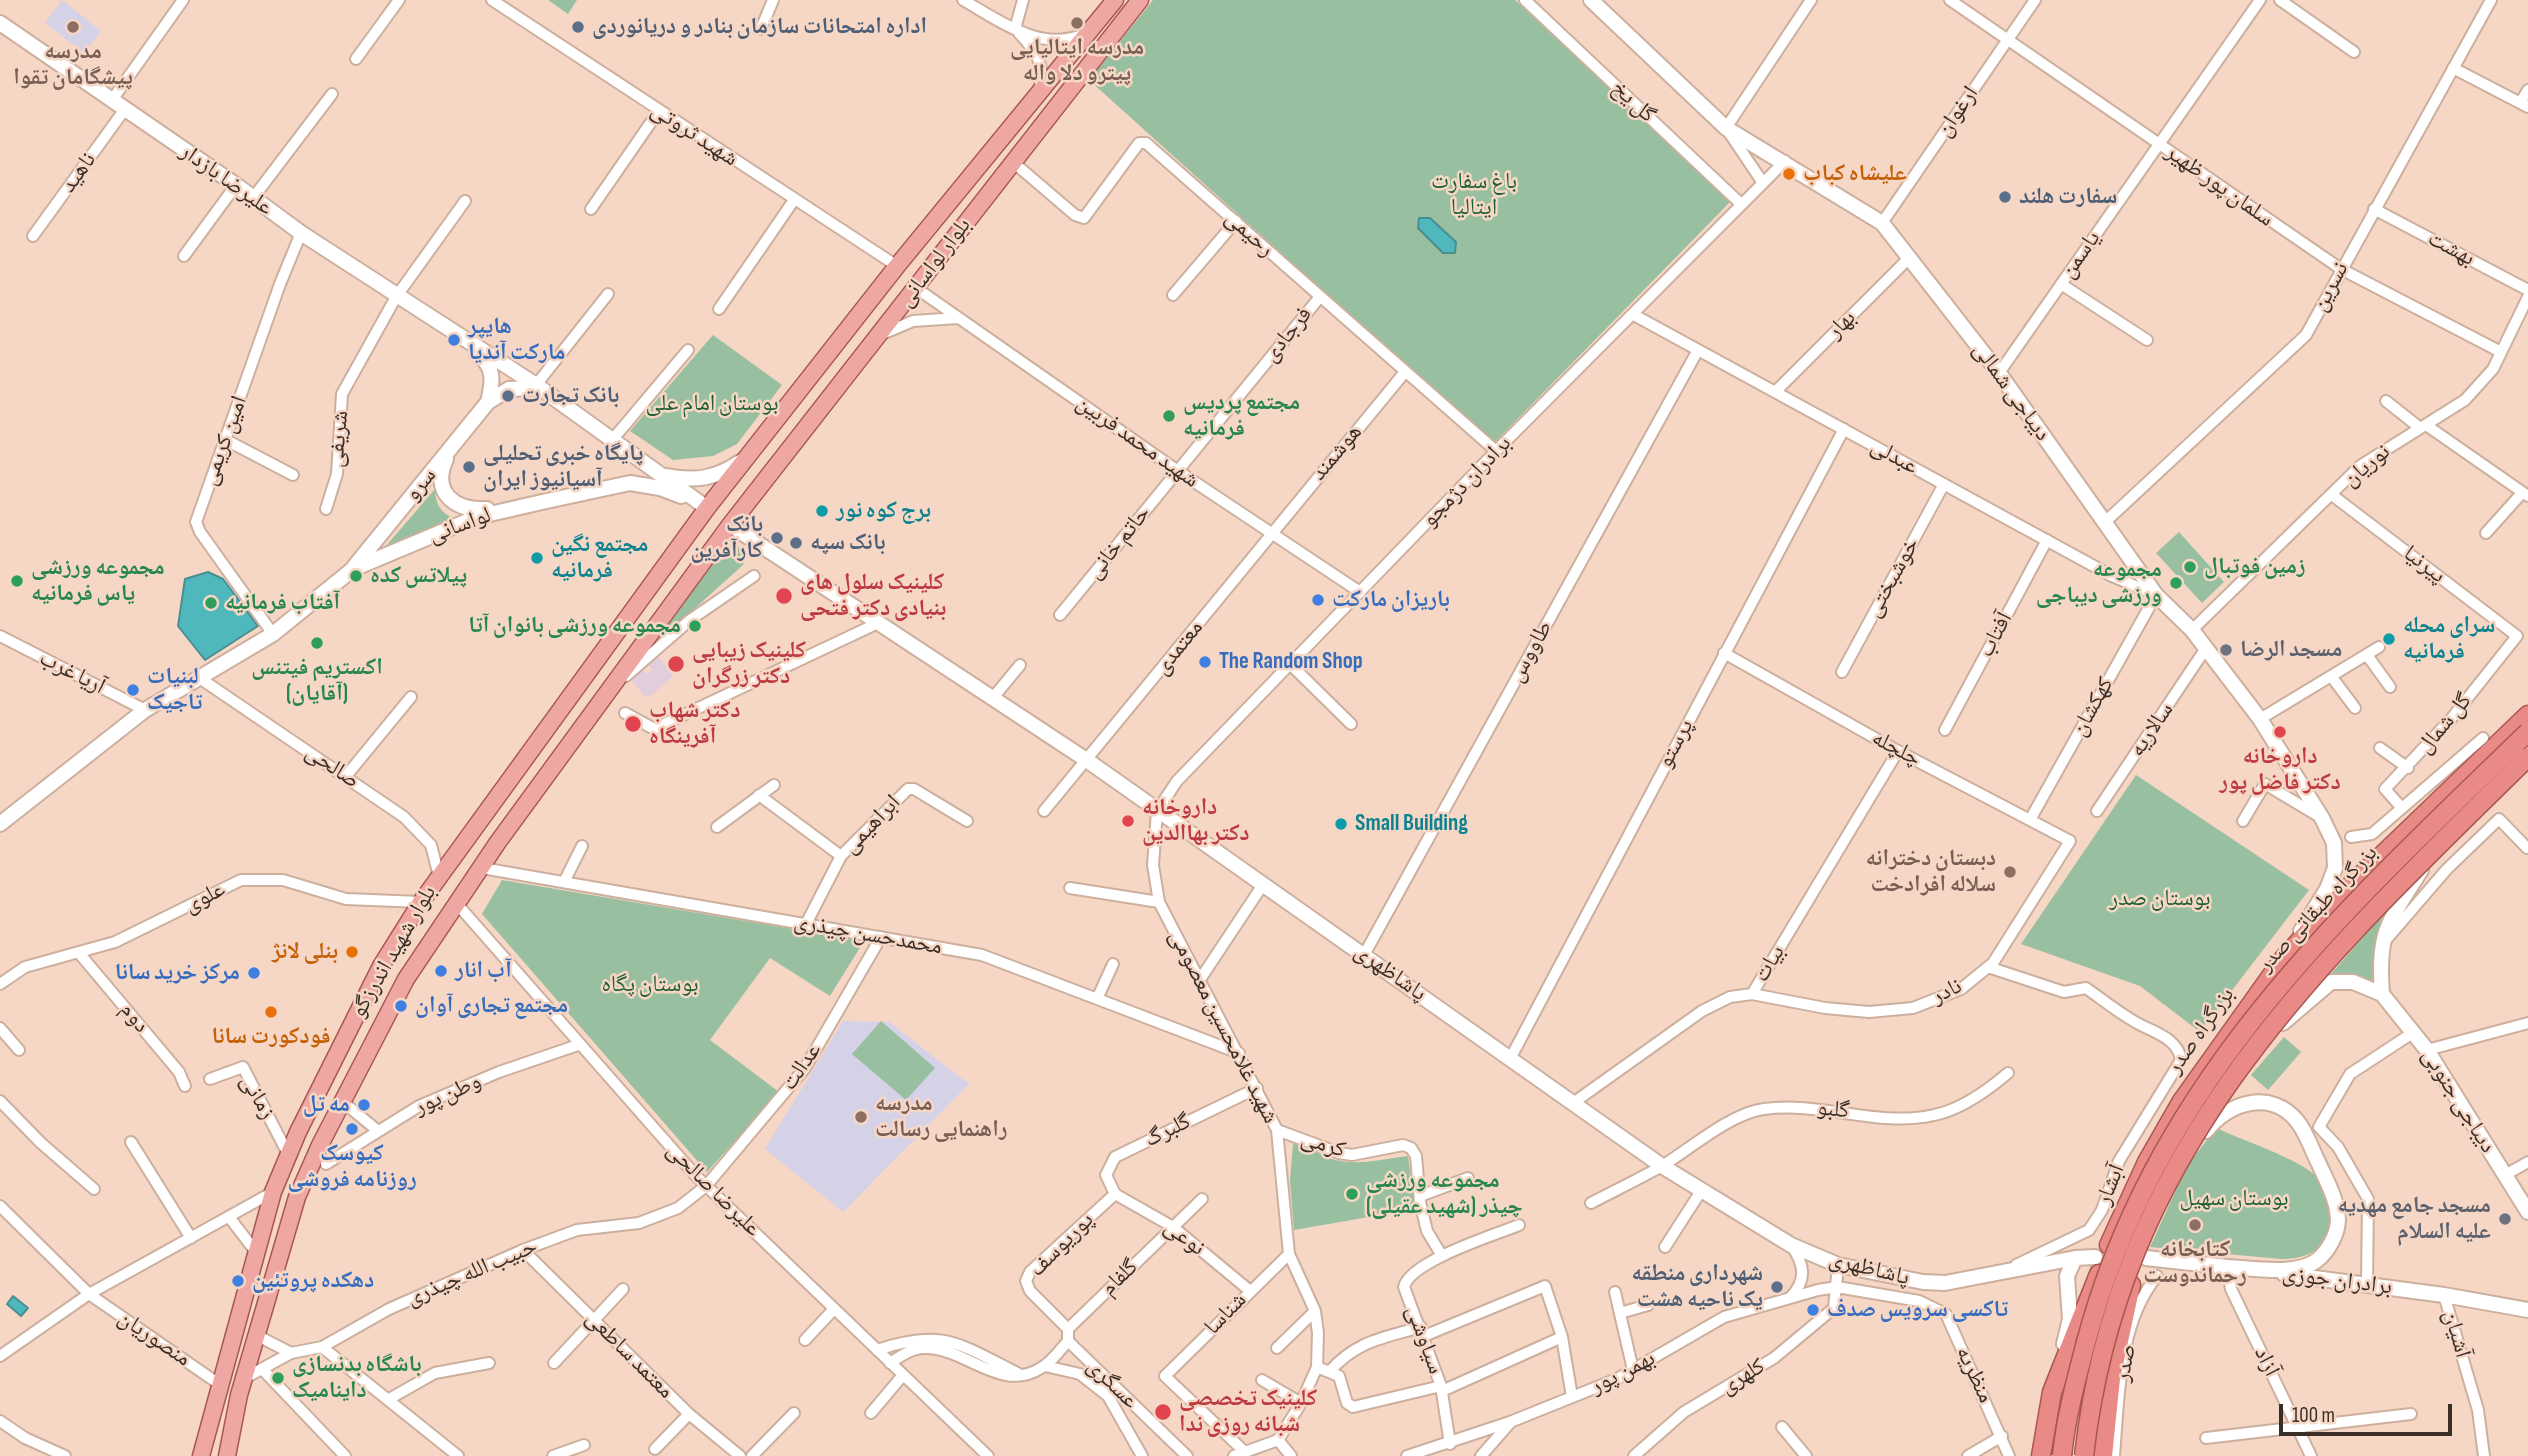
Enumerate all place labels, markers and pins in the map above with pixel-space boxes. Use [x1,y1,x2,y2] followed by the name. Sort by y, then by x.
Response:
[592,13,927,41] place label: اداره امتحانات سازمان بنادر و دریانوردی
[1069,15,1085,31] marker: مدرسه ایتالیایی پیترو دلا واله
[65,19,81,35] marker: مدرسه پیشگامان تقوا
[570,19,586,35] marker: اداره امتحانات سازمان بنادر و دریانوردی
[1010,34,1144,88] place label: مدرسه ایتالیایی پیترو دلا واله
[13,38,133,92] place label: مدرسه پیشگامان تقوا
[1803,160,1907,188] place label: علیشاه کباب
[1781,166,1797,182] marker: علیشاه کباب
[2019,183,2117,211] place label: سفارت هلند
[1997,189,2013,205] marker: سفارت هلند
[468,313,565,367] place label: هایپر مارکت آندیا
[446,332,462,348] marker: هایپر مارکت آندیا
[522,382,619,410] place label: بانک تجارت
[500,388,516,404] marker: بانک تجارت
[1183,389,1300,443] place label: مجتمع پردیس فرمانیه
[1161,408,1177,424] marker: مجتمع پردیس فرمانیه
[483,440,643,494] place label: پایگاه خبری تحلیلی آسیانیوز ایران
[461,459,477,475] marker: پایگاه خبری تحلیلی آسیانیوز ایران
[836,497,931,525] place label: برج کوه نور
[814,503,830,519] marker: برج کوه نور
[690,511,763,565] place label: بانک کارآفرین
[810,529,886,557] place label: بانک سپه
[769,530,785,546] marker: بانک کارآفرین
[551,531,648,585] place label: مجتمع نگین فرمانیه
[788,535,804,551] marker: بانک سپه
[529,550,545,566] marker: مجتمع نگین فرمانیه
[2204,553,2306,581] place label: زمین فوتبال
[31,554,165,608] place label: مجموعه ورزشی یاس فرمانیه
[2036,556,2162,610] place label: مجموعه ورزشی دیباجی
[2182,559,2198,575] marker: زمین فوتبال
[370,562,467,590] place label: پیلاتس کده
[348,568,364,584] marker: پیلاتس کده
[800,569,946,623] place label: کلینیک سلول های بنیادی دکتر فتحی
[9,573,25,589] marker: مجموعه ورزشی یاس فرمانیه
[2168,575,2184,591] marker: مجموعه ورزشی دیباجی
[774,586,794,606] marker: کلینیک سلول های بنیادی دکتر فتحی
[1332,586,1450,614] place label: باریزان مارکت
[225,589,340,617] place label: آفتاب فرمانیه
[1310,592,1326,608] marker: باریزان مارکت
[203,595,219,611] marker: آفتاب فرمانیه
[468,612,681,640] place label: مجموعه ورزشی بانوان آتا
[2403,612,2495,666] place label: سرای محله فرمانیه
[687,618,703,634] marker: مجموعه ورزشی بانوان آتا
[2381,631,2397,647] marker: سرای محله فرمانیه
[309,635,325,651] marker: اکستریم فیتنس (آقایان)
[2240,636,2342,664] place label: مسجد الرضا
[692,637,806,691] place label: کلینیک زیبایی دکتر زرگران
[2218,642,2234,658] marker: مسجد الرضا
[1219,648,1363,676] place label: The Random Shop
[251,654,383,708] place label: اکستریم فیتنس (آقایان)
[666,654,686,674] marker: کلینیک زیبایی دکتر زرگران
[1197,654,1213,670] marker: The Random Shop
[147,663,202,717] place label: لبنیات تاجیک
[125,682,141,698] marker: لبنیات تاجیک
[649,697,741,751] place label: دکتر شهاب آفرینگاه
[623,714,643,734] marker: دکتر شهاب آفرینگاه
[2272,724,2288,740] marker: داروخانه دکتر فاضل پور
[2219,743,2341,797] place label: داروخانه دکتر فاضل پور
[1142,794,1250,848] place label: داروخانه دکتر بهاالدین
[1355,810,1468,838] place label: Small Building
[1120,813,1136,829] marker: داروخانه دکتر بهاالدین
[1333,816,1349,832] marker: Small Building
[1865,845,1996,899] place label: دبستان دخترانه سلاله افرادخت
[2002,864,2018,880] marker: دبستان دخترانه سلاله افرادخت
[272,938,338,966] place label: بنلی لانژ
[344,944,360,960] marker: بنلی لانژ
[455,957,512,985] place label: آب انار
[115,959,240,987] place label: مرکز خرید سانا
[433,963,449,979] marker: آب انار
[246,965,262,981] marker: مرکز خرید سانا
[415,992,568,1020] place label: مجتمع تجاری آوان
[393,998,409,1014] marker: مجتمع تجاری آوان
[263,1004,279,1020] marker: فودکورت سانا
[212,1023,330,1051] place label: فودکورت سانا
[875,1090,1007,1144] place label: مدرسه راهنمایی رسالت
[303,1091,350,1119] place label: مه تل
[356,1097,372,1113] marker: مه تل
[853,1109,869,1125] marker: مدرسه راهنمایی رسالت
[344,1121,360,1137] marker: کیوسک روزنامه فروشی
[287,1140,417,1194] place label: کیوسک روزنامه فروشی
[1366,1167,1523,1221] place label: مجموعه ورزشی چیذر (شهید عقیلی)
[1344,1186,1360,1202] marker: مجموعه ورزشی چیذر (شهید عقیلی)
[2337,1192,2491,1246] place label: مسجد جامع مهدیه علیه السلام
[2497,1211,2513,1227] marker: مسجد جامع مهدیه علیه السلام
[2187,1217,2203,1233] marker: کتابخانه رحماندوست
[2143,1236,2247,1290] place label: کتابخانه رحماندوست
[1631,1260,1763,1314] place label: شهرداری منطقه یک ناحیه هشت
[252,1267,374,1295] place label: دهکده پروتئین
[230,1273,246,1289] marker: دهکده پروتئین
[1769,1279,1785,1295] marker: شهرداری منطقه یک ناحیه هشت
[1827,1296,2008,1324] place label: تاکسی سرویس صدف
[1805,1302,1821,1318] marker: تاکسی سرویس صدف
[292,1351,422,1405] place label: باشگاه بدنسازی داینامیک
[270,1370,286,1386] marker: باشگاه بدنسازی داینامیک
[1179,1385,1317,1439] place label: کلینیک تخصصی شبانه روزی ندا
[1153,1402,1173,1422] marker: کلینیک تخصصی شبانه روزی ندا

